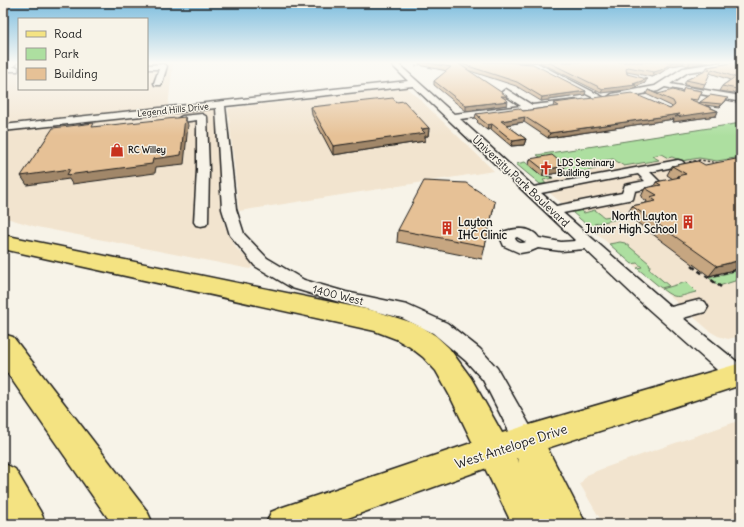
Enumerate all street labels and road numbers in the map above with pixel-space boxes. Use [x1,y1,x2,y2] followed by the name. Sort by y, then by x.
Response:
[137,100,209,119] street label: Legend Hills Drive
[469,132,573,230] street label: University Park Boulevard
[311,282,365,308] street label: 1400 West
[453,420,570,473] street label: West Antelope Drive

